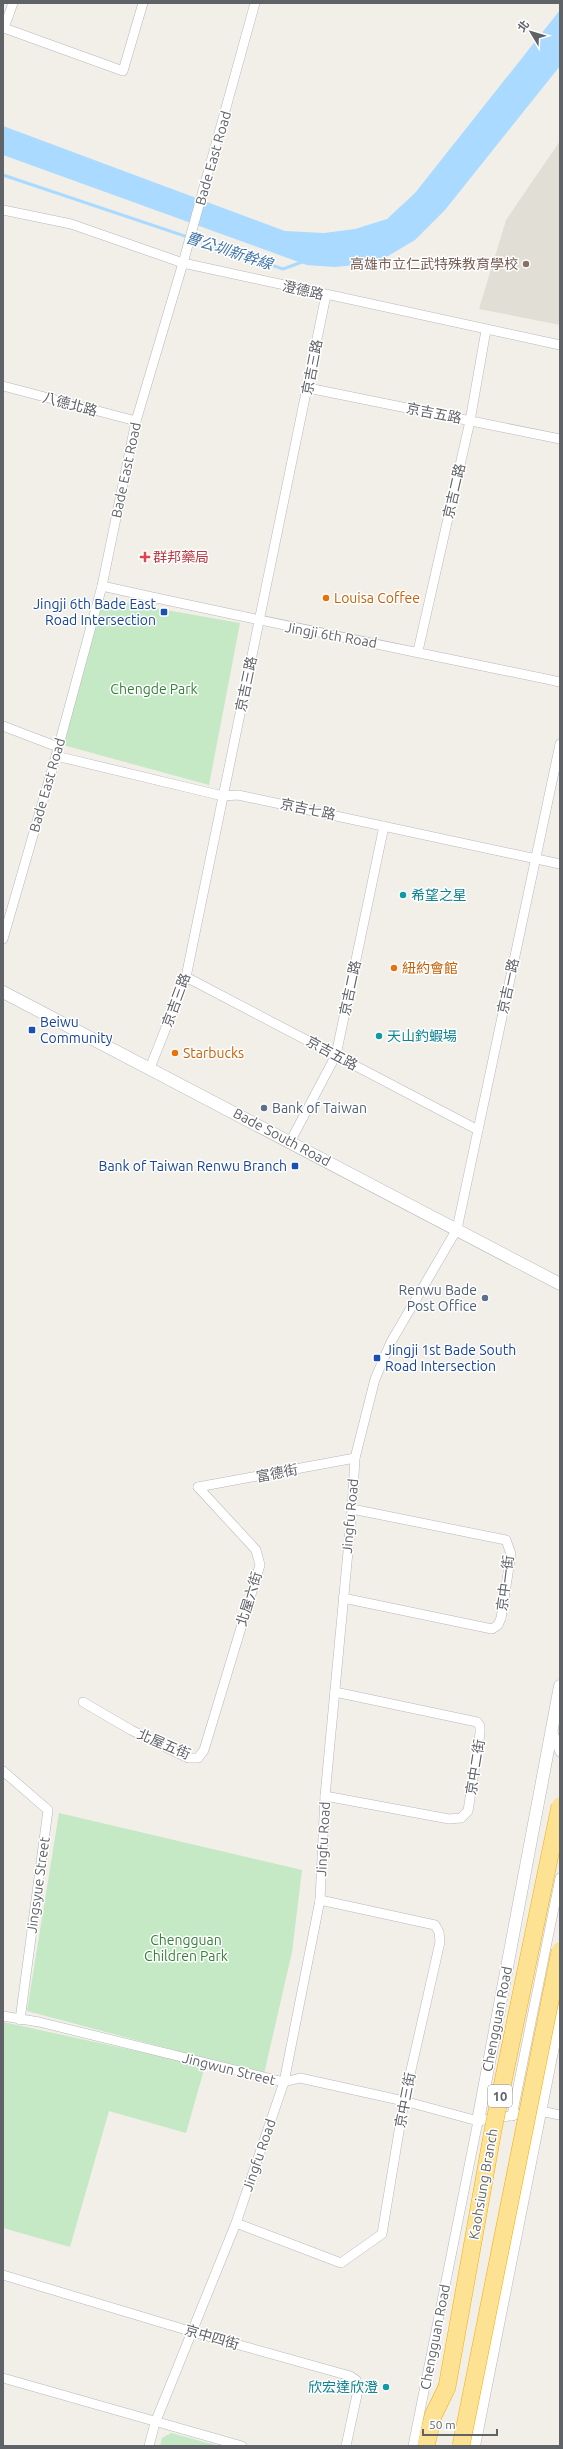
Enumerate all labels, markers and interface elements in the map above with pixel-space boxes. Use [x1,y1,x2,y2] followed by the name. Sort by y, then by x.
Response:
[511,12,551,52] north arrow
[515,18,531,34] text: 北
[192,109,234,207] street label: Bade East Road
[184,229,276,273] water label: 曹公圳新幹線
[350,256,518,272] place label: 高雄市立仁武特殊教育學校
[521,259,531,269] marker: 高雄市立仁武特殊教育學校
[281,277,325,303] street label: 澄德路
[299,338,325,396] street label: 京吉三路
[41,389,99,419] street label: 八德北路
[405,400,463,426] street label: 京吉五路
[108,421,144,519] street label: Bade East Road
[440,462,468,520] street label: 京吉二路
[153,549,209,565] place label: 群邦藥局
[140,552,150,562] marker: 群邦藥局
[334,590,420,606] place label: Louisa Coffee
[321,593,331,603] marker: Louisa Coffee
[33,596,156,628] place label: Jingji 6th Bade East Road Intersection
[159,607,169,617] marker: Jingji 6th Bade East Road Intersection
[284,619,378,651] street label: Jingji 6th Road
[232,655,260,713] street label: 京吉三路
[110,681,198,697] park label: Chengde Park
[26,736,68,834] street label: Bade East Road
[279,795,337,823] street label: 京吉七路
[411,887,467,903] place label: 希望之星
[398,890,408,900] marker: 希望之星
[494,957,522,1015] street label: 京吉一路
[336,959,364,1017] street label: 京吉二路
[402,960,458,976] place label: 紐約會館
[389,963,399,973] marker: 紐約會館
[159,971,193,1029] street label: 京吉三路
[40,1014,113,1046] place label: Beiwu Community
[27,1025,37,1035] marker: Beiwu Community
[387,1028,457,1044] place label: 天山釣蝦場
[374,1031,384,1041] marker: 天山釣蝦場
[304,1033,360,1073] street label: 京吉五路
[183,1045,244,1061] place label: Starbucks
[170,1048,180,1058] marker: Starbucks
[272,1100,367,1116] place label: Bank of Taiwan
[259,1103,269,1113] marker: Bank of Taiwan
[231,1105,333,1169] street label: Bade South Road
[99,1158,287,1174] place label: Bank of Taiwan Renwu Branch
[290,1161,300,1171] marker: Bank of Taiwan Renwu Branch
[399,1282,477,1314] place label: Renwu Bade Post Office
[480,1293,490,1303] marker: Renwu Bade Post Office
[385,1342,516,1374] place label: Jingji 1st Bade South Road Intersection
[372,1353,382,1363] marker: Jingji 1st Bade South Road Intersection
[255,1461,299,1485] street label: 富德街
[339,1478,361,1554] street label: Jingfu Road
[494,1554,516,1612] street label: 京中一街
[233,1570,265,1628] street label: 北屋六街
[135,1726,193,1762] street label: 北屋五街
[463,1738,487,1796] street label: 京中二街
[313,1801,333,1877] street label: Jingfu Road
[23,1835,53,1934] street label: Jingsyue Street
[144,1932,228,1964] park label: Chengguan Children Park
[479,1965,515,2073] street label: Chengguan Road
[181,2050,278,2088] street label: Jingwun Street
[392,2071,418,2129] street label: 京中三街
[488,2085,512,2107] road number: 10
[239,2117,279,2193] street label: Jingfu Road
[465,2127,501,2241] street label: Kaohsiung Branch
[417,2283,453,2391] street label: Chengguan Road
[183,2322,241,2352] street label: 京中四街
[308,2379,378,2395] place label: 欣宏達欣澄
[381,2382,391,2392] marker: 欣宏達欣澄
[423,2411,497,2437] scale bar
[429,2418,456,2431] text: 50 m

